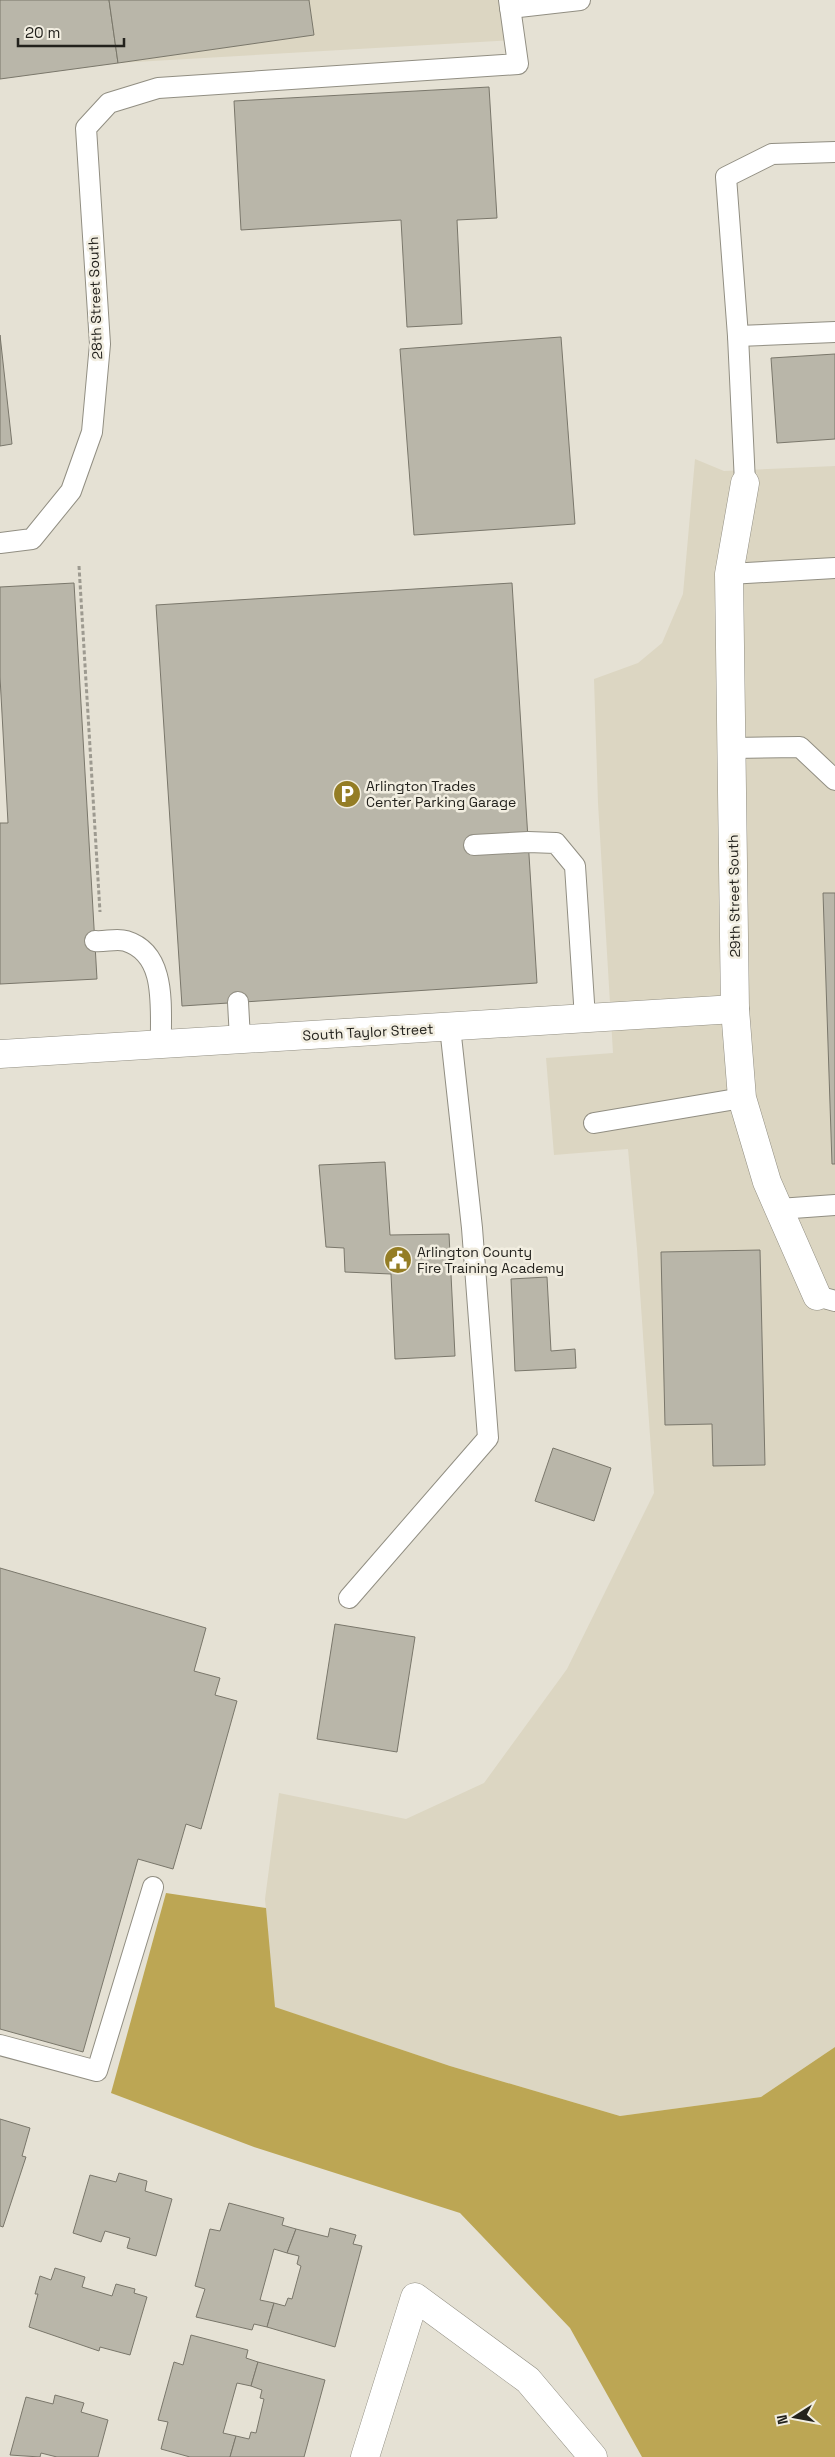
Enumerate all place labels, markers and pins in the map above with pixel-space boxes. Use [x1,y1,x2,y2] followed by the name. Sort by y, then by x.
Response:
[366,777,516,811] place label: Arlington Trades Center Parking Garage
[332,779,362,809] parking icon: Arlington Trades Center Parking Garage
[417,1243,564,1277] place label: Arlington County Fire Training Academy
[383,1245,413,1275] public building icon: Arlington County Fire Training Academy

